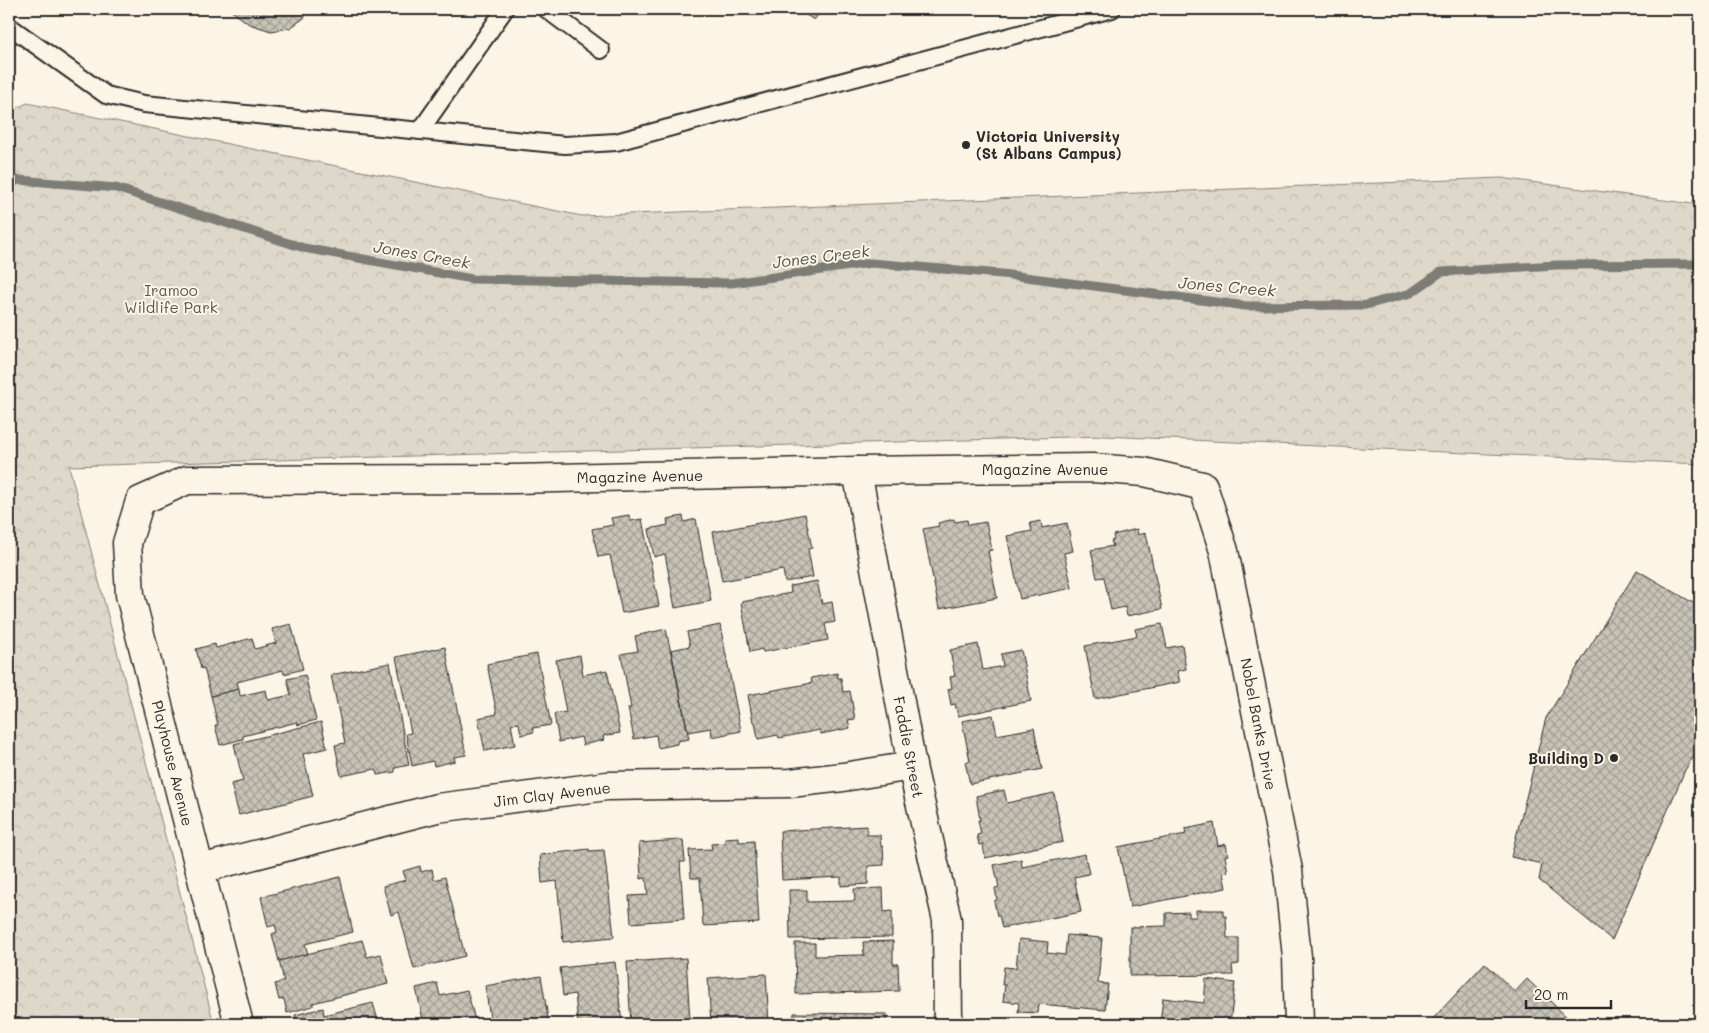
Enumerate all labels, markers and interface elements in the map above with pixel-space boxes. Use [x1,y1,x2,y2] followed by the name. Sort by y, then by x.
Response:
[976,126,1121,163] place label: Victoria University (St Albans Campus)
[960,139,972,151] marker: Victoria University (St Albans Campus)
[372,235,472,273] water label: Jones Creek
[771,240,871,272] water label: Jones Creek
[1177,271,1277,301] water label: Jones Creek
[124,280,218,317] park label: Iramoo Wildlife Park
[982,459,1108,479] street label: Magazine Avenue
[577,465,703,487] street label: Magazine Avenue
[1236,656,1282,792] street label: Nobel Banks Drive
[889,694,929,800] street label: Faddie Street
[148,698,198,828] street label: Playhouse Avenue
[1528,748,1604,768] place label: Building D
[1608,752,1620,764] marker: Building D
[492,777,612,811] street label: Jim Clay Avenue
[1526,978,1612,1010] scale bar
[1534,984,1568,1004] text: 20 m

